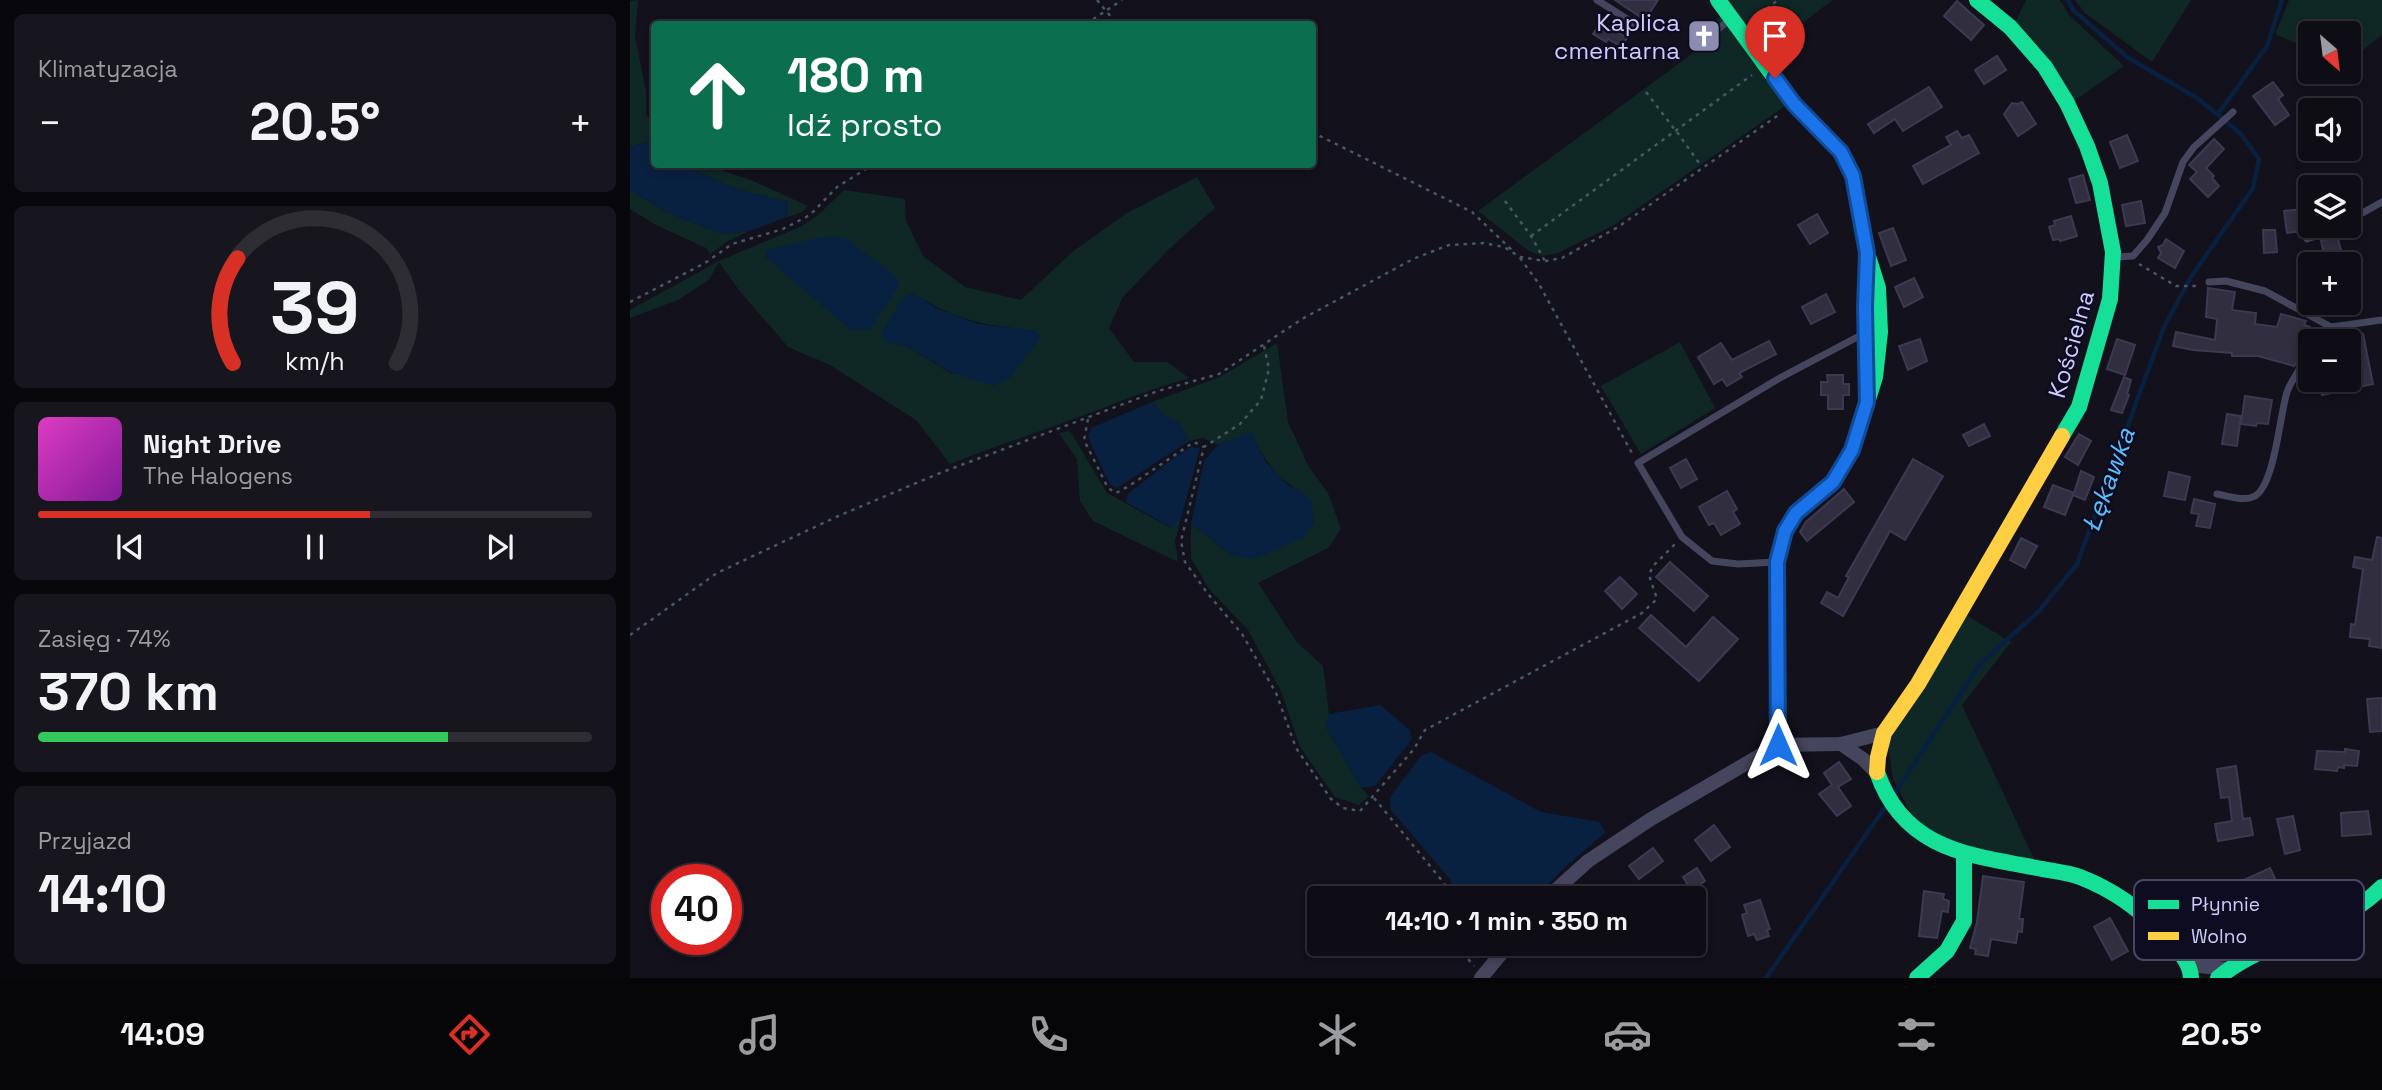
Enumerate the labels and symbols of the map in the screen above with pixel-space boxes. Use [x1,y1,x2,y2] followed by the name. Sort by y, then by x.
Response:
[1745,6,1805,78] pin
[1554,7,1680,66] place label: Kaplica cmentarna
[1685,17,1723,55] church icon: Kaplica cmentarna
[2298,21,2361,84] north arrow
[2041,286,2101,401] street label: Kościelna
[2073,422,2143,537] water label: Łękawka
[1741,708,1815,782] position arrow
[651,864,742,955] speed limit sign: 40
[2134,880,2364,960] legend
[2191,892,2260,917] text: Płynnie
[2191,924,2247,949] text: Wolno

